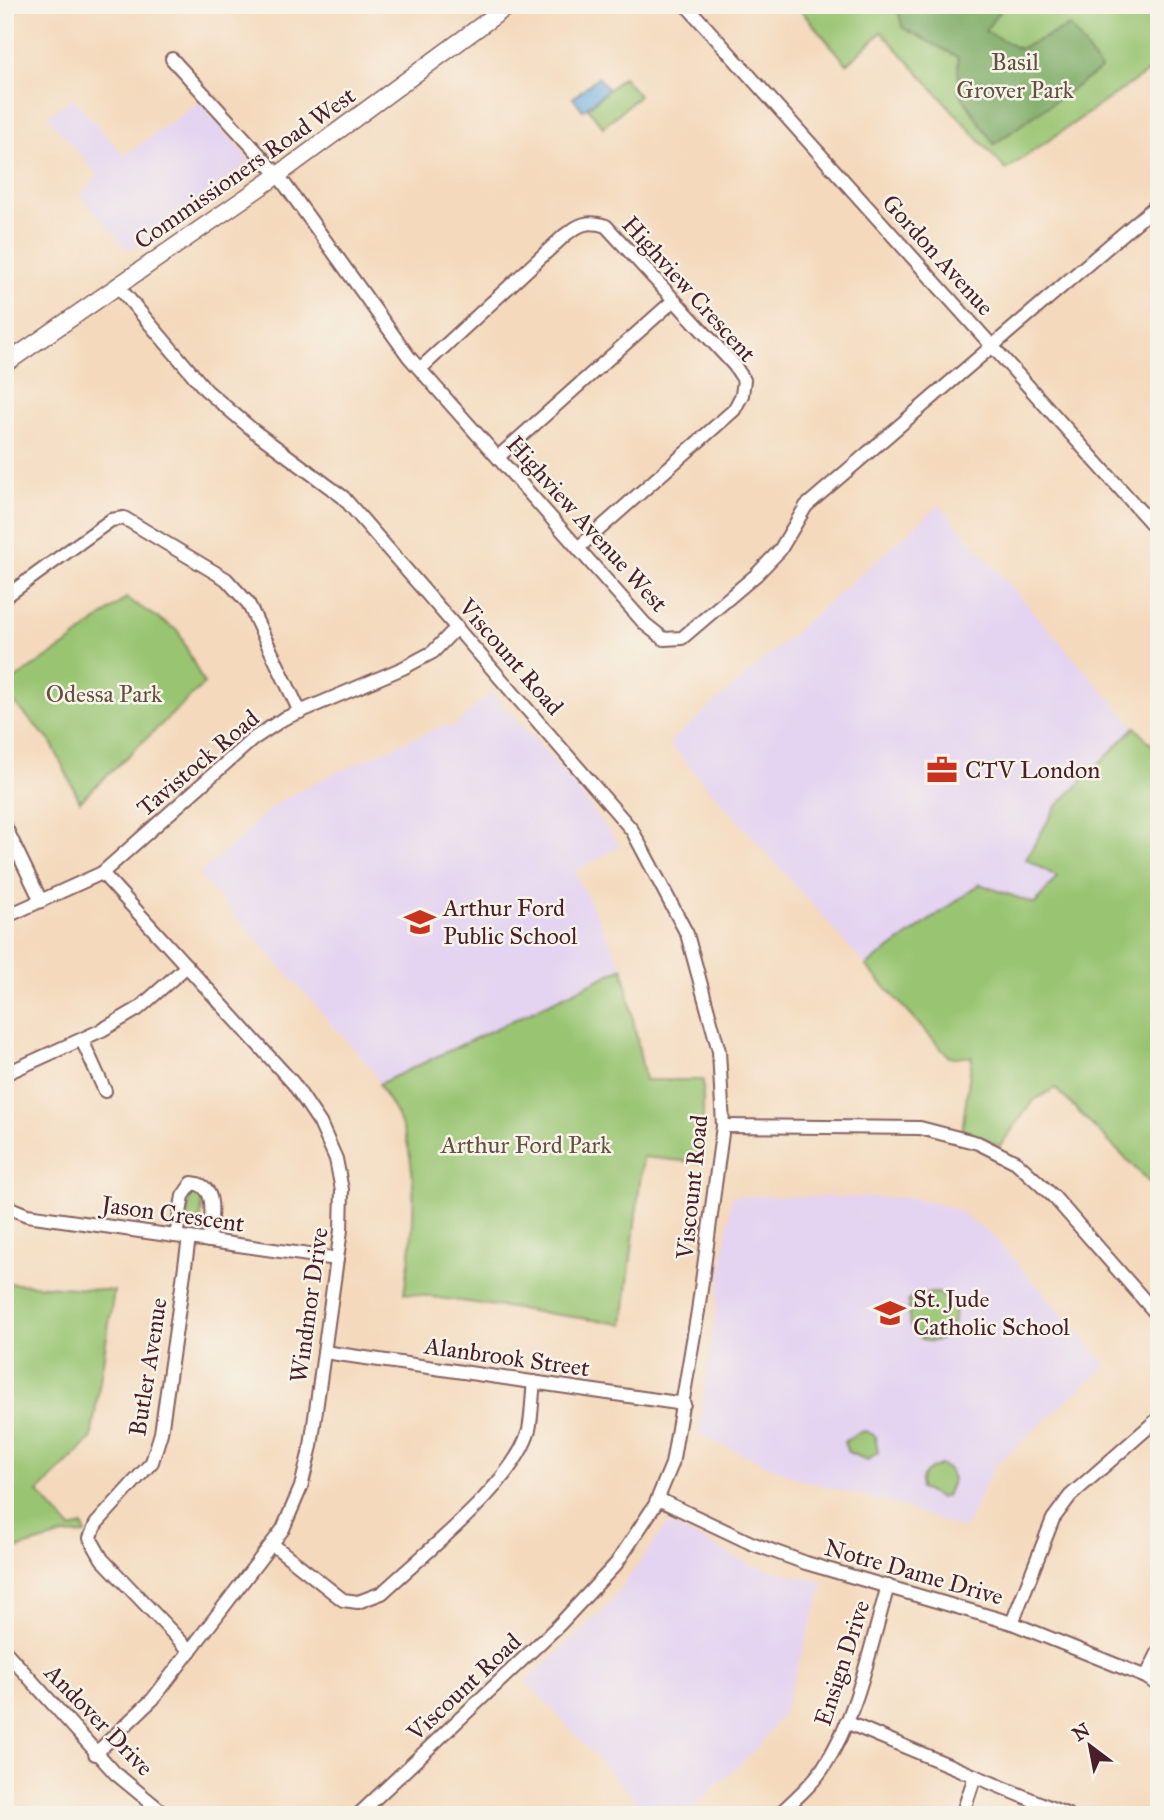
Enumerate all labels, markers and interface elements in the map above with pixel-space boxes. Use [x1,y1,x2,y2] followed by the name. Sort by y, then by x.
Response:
[956,47,1074,105] park label: Basil Grover Park
[129,80,362,256] street label: Commissioners Road West
[876,188,1000,322] street label: Gordon Avenue
[616,210,763,369] street label: Highview Crescent
[500,430,674,619] street label: Highview Avenue West
[451,592,570,722] street label: Viscount Road
[46,679,163,709] park label: Odessa Park
[131,703,265,823] street label: Tavistock Road
[925,753,959,787] office icon: CTV London
[965,755,1100,785] place label: CTV London
[442,893,578,951] place label: Arthur Ford Public School
[403,905,437,939] school or university icon: Arthur Ford Public School
[669,1113,714,1262] street label: Viscount Road
[440,1130,612,1160] park label: Arthur Ford Park
[97,1189,247,1239] street label: Jason Crescent
[283,1226,335,1384] street label: Windmor Drive
[913,1284,1070,1342] place label: St. Jude Catholic School
[122,1296,174,1438] street label: Butler Avenue
[873,1296,907,1330] school or university icon: St. Jude Catholic School
[421,1330,592,1384] street label: Alanbrook Street
[821,1532,1007,1612] street label: Notre Dame Drive
[808,1596,876,1730] street label: Ensign Drive
[400,1627,527,1748] street label: Viscount Road
[37,1657,160,1782] street label: Andover Drive
[1056,1712,1126,1782] north arrow
[1068,1718,1094,1746] text: N

